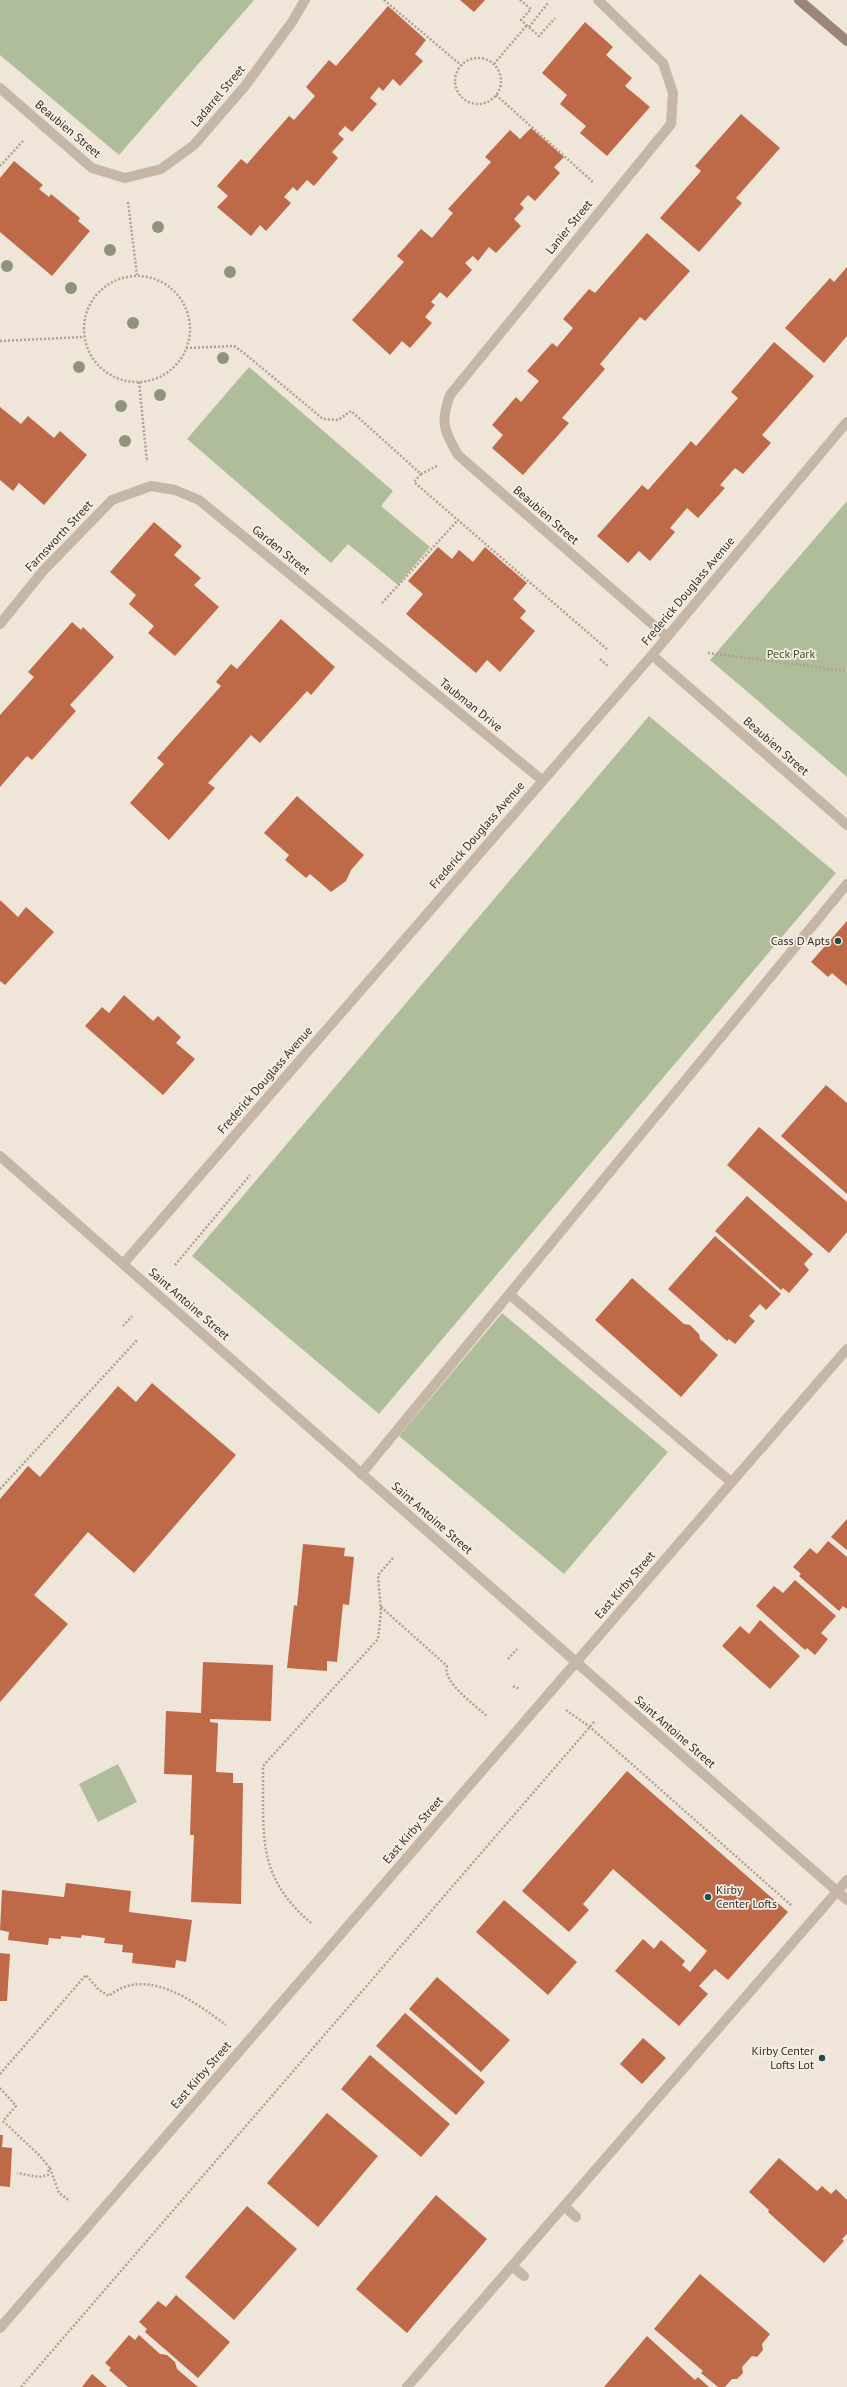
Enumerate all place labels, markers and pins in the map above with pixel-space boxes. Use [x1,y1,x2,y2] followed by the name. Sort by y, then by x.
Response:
[771,933,830,948] place label: Cass D Apts
[833,936,843,946] marker: Cass D Apts
[716,1882,777,1911] place label: Kirby Center Lofts
[703,1892,713,1902] marker: Kirby Center Lofts
[751,2043,814,2072] place label: Kirby Center Lofts Lot
[817,2053,827,2063] marker: Kirby Center Lofts Lot

